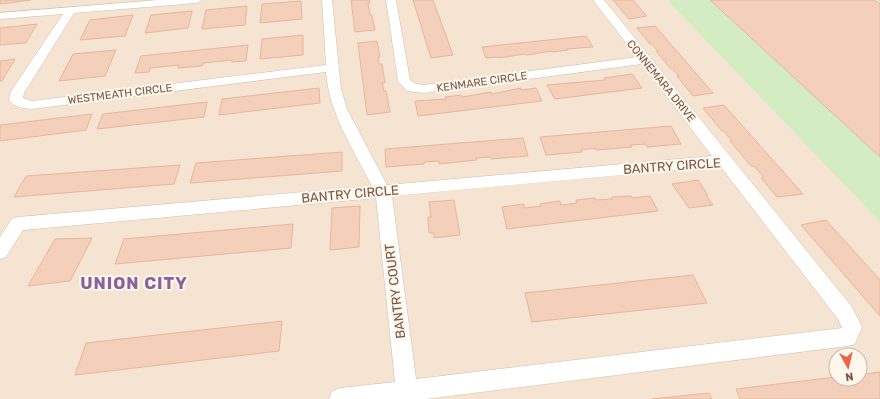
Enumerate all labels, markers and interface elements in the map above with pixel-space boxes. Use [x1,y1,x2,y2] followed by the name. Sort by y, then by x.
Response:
[624,37,698,125] street label: CONNEMARA DRIVE
[436,69,528,95] street label: KENMARE CIRCLE
[67,81,173,107] street label: WESTMEATH CIRCLE
[623,155,721,177] street label: BANTRY CIRCLE
[301,182,399,206] street label: BANTRY CIRCLE
[382,242,408,339] street label: BANTRY COURT
[80,273,188,293] district label: UNION CITY
[828,347,868,387] north arrow
[844,369,854,383] text: N

